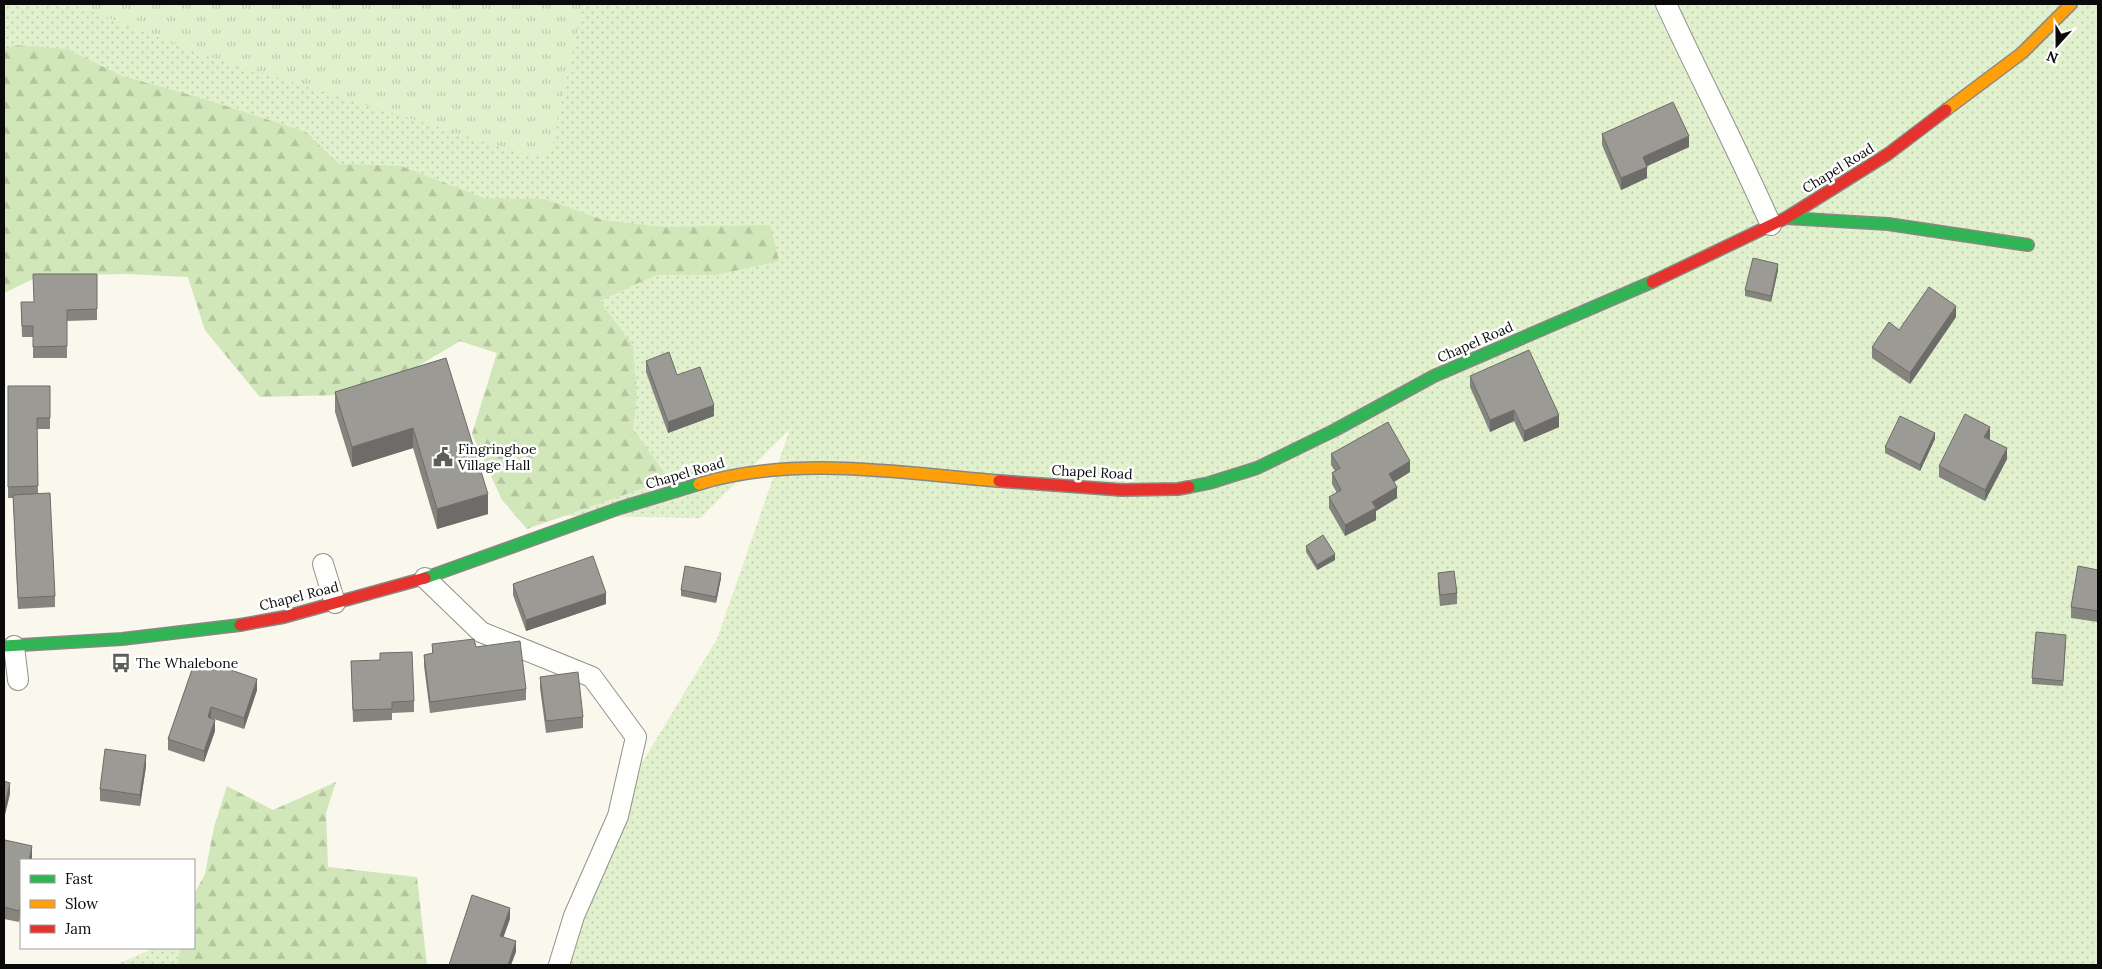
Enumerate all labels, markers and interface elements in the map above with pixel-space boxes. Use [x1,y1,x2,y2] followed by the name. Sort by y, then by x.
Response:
[2032,20,2082,70] north arrow
[2044,47,2061,67] text: N
[1799,139,1877,197] street label: Chapel Road
[1434,317,1516,367] street label: Chapel Road
[457,440,537,474] place label: Fingringhoe Village Hall
[432,446,454,468] public building icon: Fingringhoe Village Hall
[643,453,727,493] street label: Chapel Road
[1051,461,1133,483] street label: Chapel Road
[257,577,341,615] street label: Chapel Road
[110,652,132,674] bus stop icon: The Whalebone
[136,654,239,672] place label: The Whalebone
[20,859,195,949] legend
[65,869,93,888] text: Fast
[65,894,98,913] text: Slow
[64,919,92,938] text: Jam

